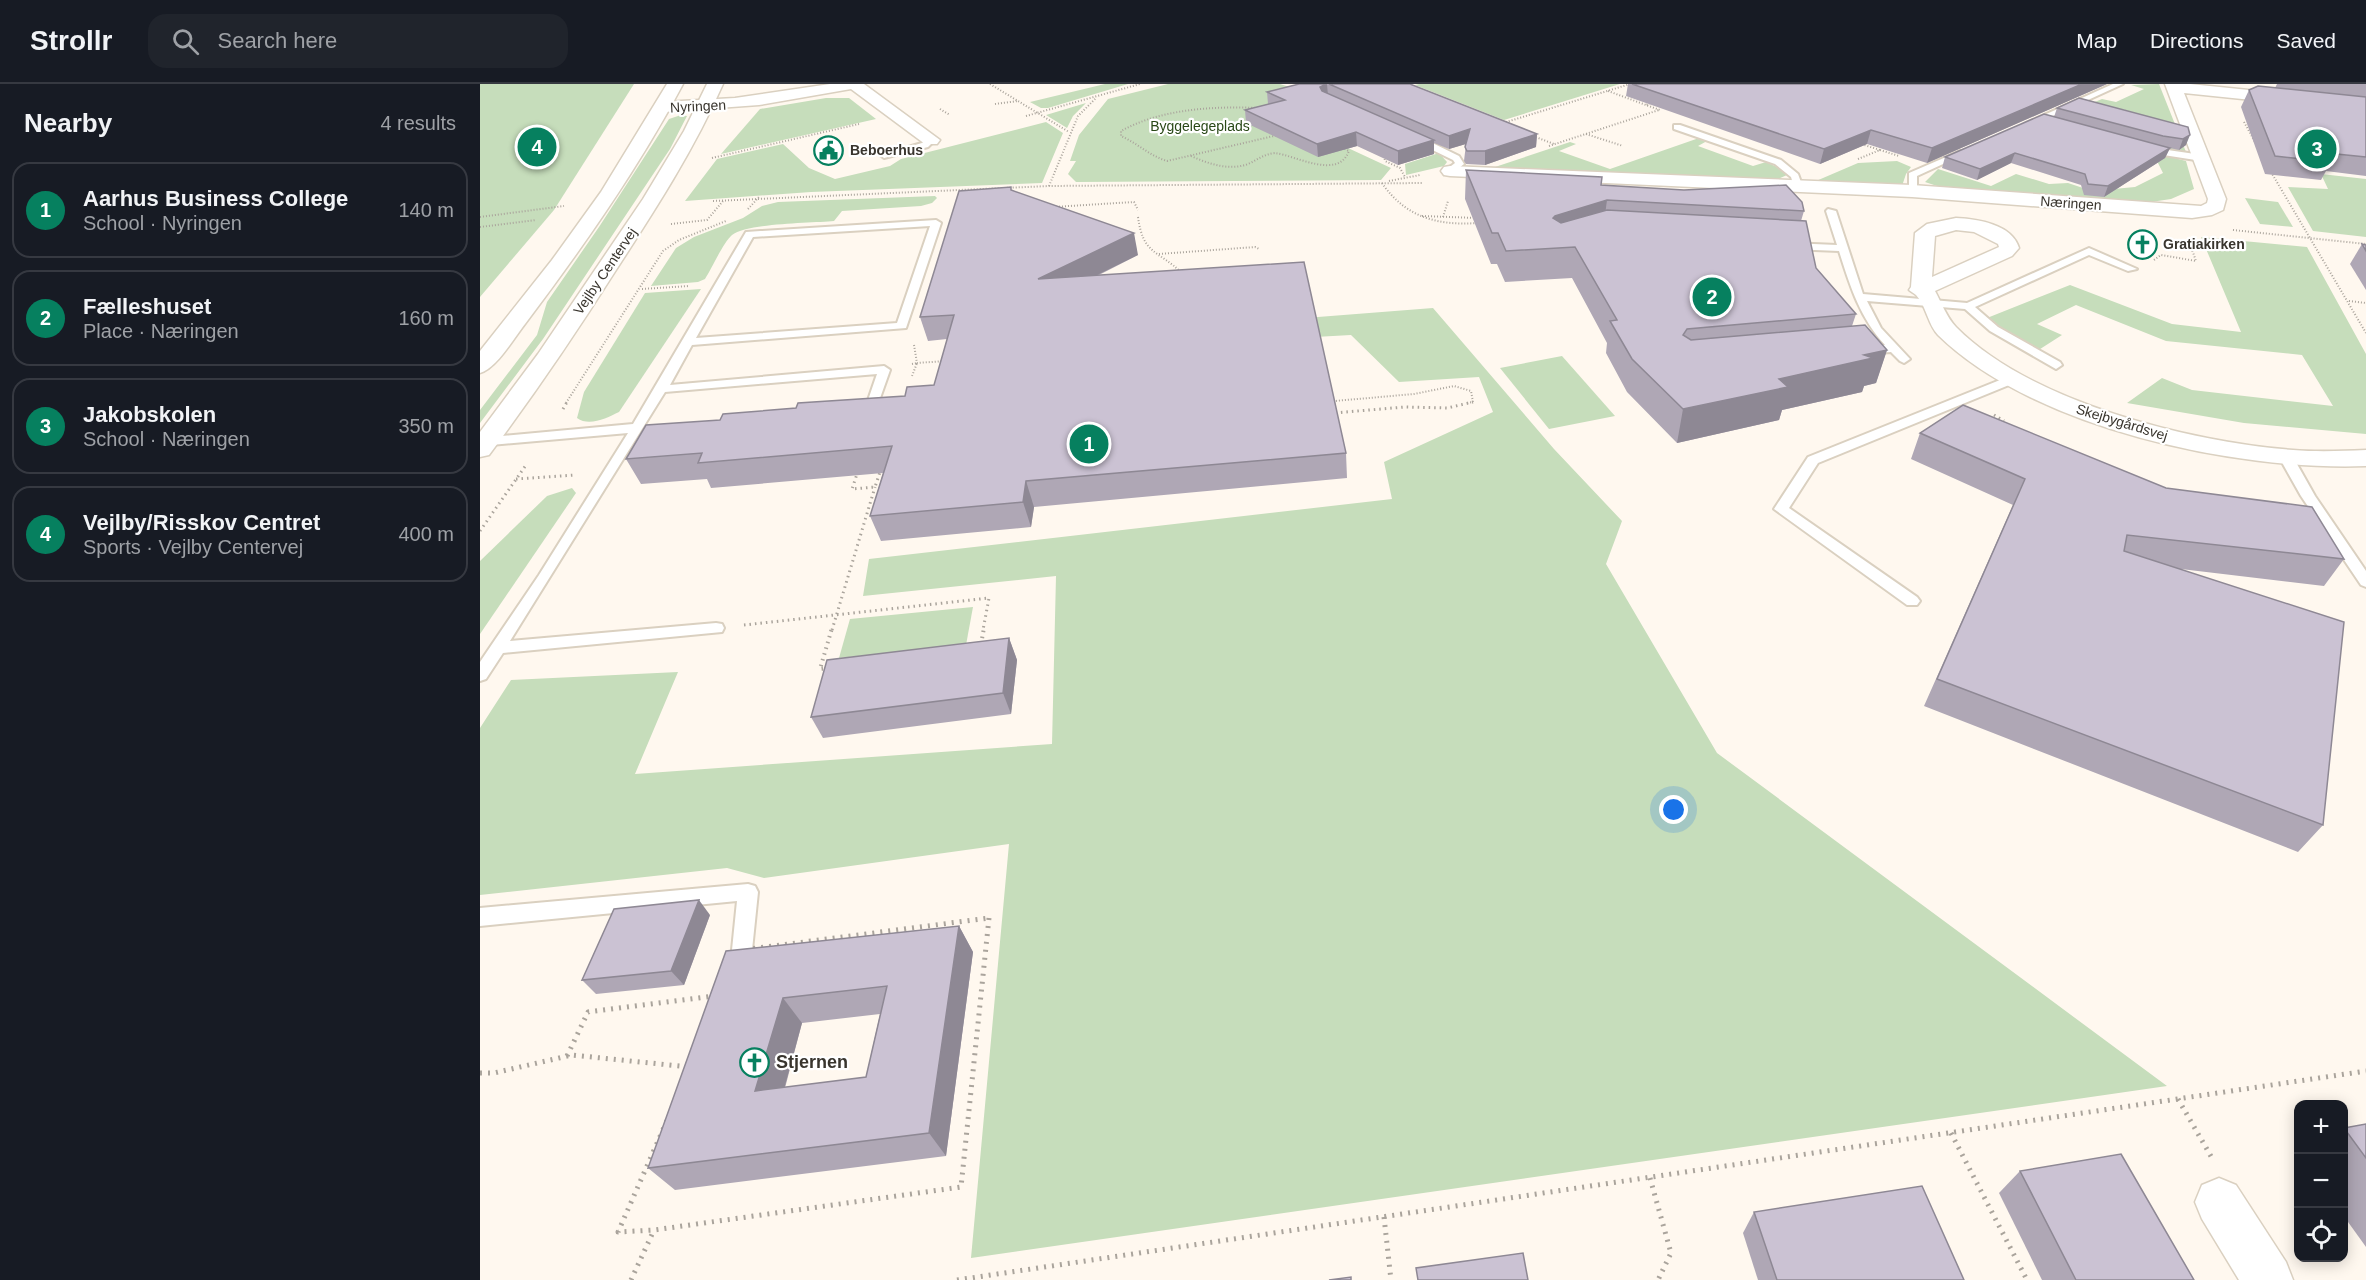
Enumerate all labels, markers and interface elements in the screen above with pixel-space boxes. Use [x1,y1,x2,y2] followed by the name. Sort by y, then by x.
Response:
[148,14,568,68] search box
[30,25,112,56] text: Strollr
[169,25,202,58] icon: search
[217,28,337,53] text: Search here
[2076,29,2117,52] text: Map
[2150,29,2243,52] text: Directions
[2276,29,2336,52] text: Saved
[670,97,726,115] street label: Nyringen
[24,108,112,138] text: Nearby
[380,112,456,134] text: 4 results
[1150,118,1250,134] park label: Byggelegeplads
[518,124,556,170] pin: 4
[2298,126,2336,172] pin: 3
[813,134,845,166] public building icon: Beboerhus
[850,142,923,158] place label: Beboerhus
[83,186,348,211] text: Aarhus Business College
[2040,193,2102,213] street label: Næringen
[40,199,51,221] text: 1
[398,199,454,221] text: 140 m
[83,212,242,234] text: School · Nyringen
[570,225,640,317] street label: Vejlby Centervej
[2126,228,2158,260] church icon: Gratiakirken
[2163,236,2245,252] place label: Gratiakirken
[1692,274,1732,320] pin: 2
[83,294,211,319] text: Fælleshuset
[40,307,51,329] text: 2
[398,307,454,329] text: 160 m
[83,320,239,342] text: Place · Næringen
[2074,400,2170,444] street label: Skejbygårdsvej
[83,402,216,427] text: Jakobskolen
[40,415,51,437] text: 3
[398,415,454,437] text: 350 m
[1070,422,1108,466] pin: 1
[83,428,250,450] text: School · Næringen
[83,510,320,535] text: Vejlby/Risskov Centret
[40,523,51,545] text: 4
[398,523,454,545] text: 400 m
[83,536,303,558] text: Sports · Vejlby Centervej
[1659,795,1688,824] your location
[739,1046,771,1078] church icon: Stjernen
[776,1052,848,1072] place label: Stjernen
[2294,1100,2348,1262] map controls
[2294,1100,2348,1154] button: +
[2294,1154,2348,1208] button: −
[2294,1208,2348,1262] button: locate

